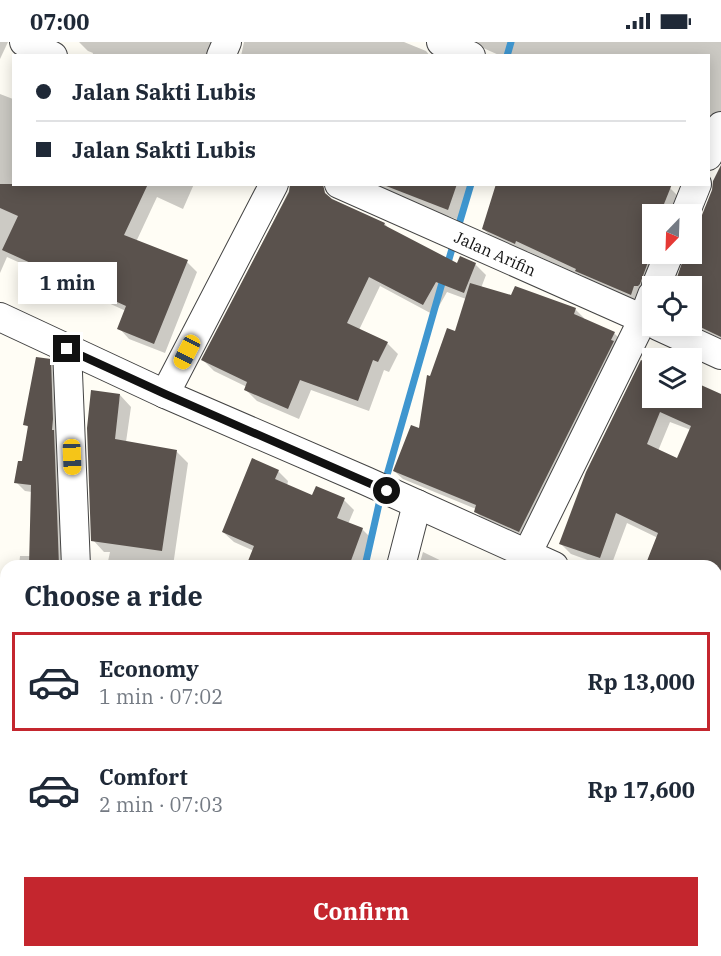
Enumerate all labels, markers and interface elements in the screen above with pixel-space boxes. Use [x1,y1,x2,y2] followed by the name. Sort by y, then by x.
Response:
[30,7,89,36] text: 07:00
[72,77,256,106] text: Jalan Sakti Lubis
[72,135,256,164] text: Jalan Sakti Lubis
[642,204,702,264] north arrow
[642,204,702,408] map controls
[451,227,539,280] street label: Jalan Arifin
[17,262,116,304] callout: 1 min
[40,269,96,296] text: 1 min
[642,276,702,336] button: locate
[171,332,203,372] car
[53,335,80,362] route end
[642,348,702,408] button: layers
[62,439,82,475] car
[373,477,400,504] route start
[24,578,203,613] text: Choose a ride
[99,654,199,683] text: Economy
[27,655,81,709] icon: car
[588,667,695,696] text: Rp 13,000
[99,683,223,710] text: 1 min · 07:02
[99,762,188,791] text: Comfort
[27,763,81,817] icon: car
[588,775,695,804] text: Rp 17,600
[99,791,223,818] text: 2 min · 07:03
[24,877,698,946] button: Confirm

